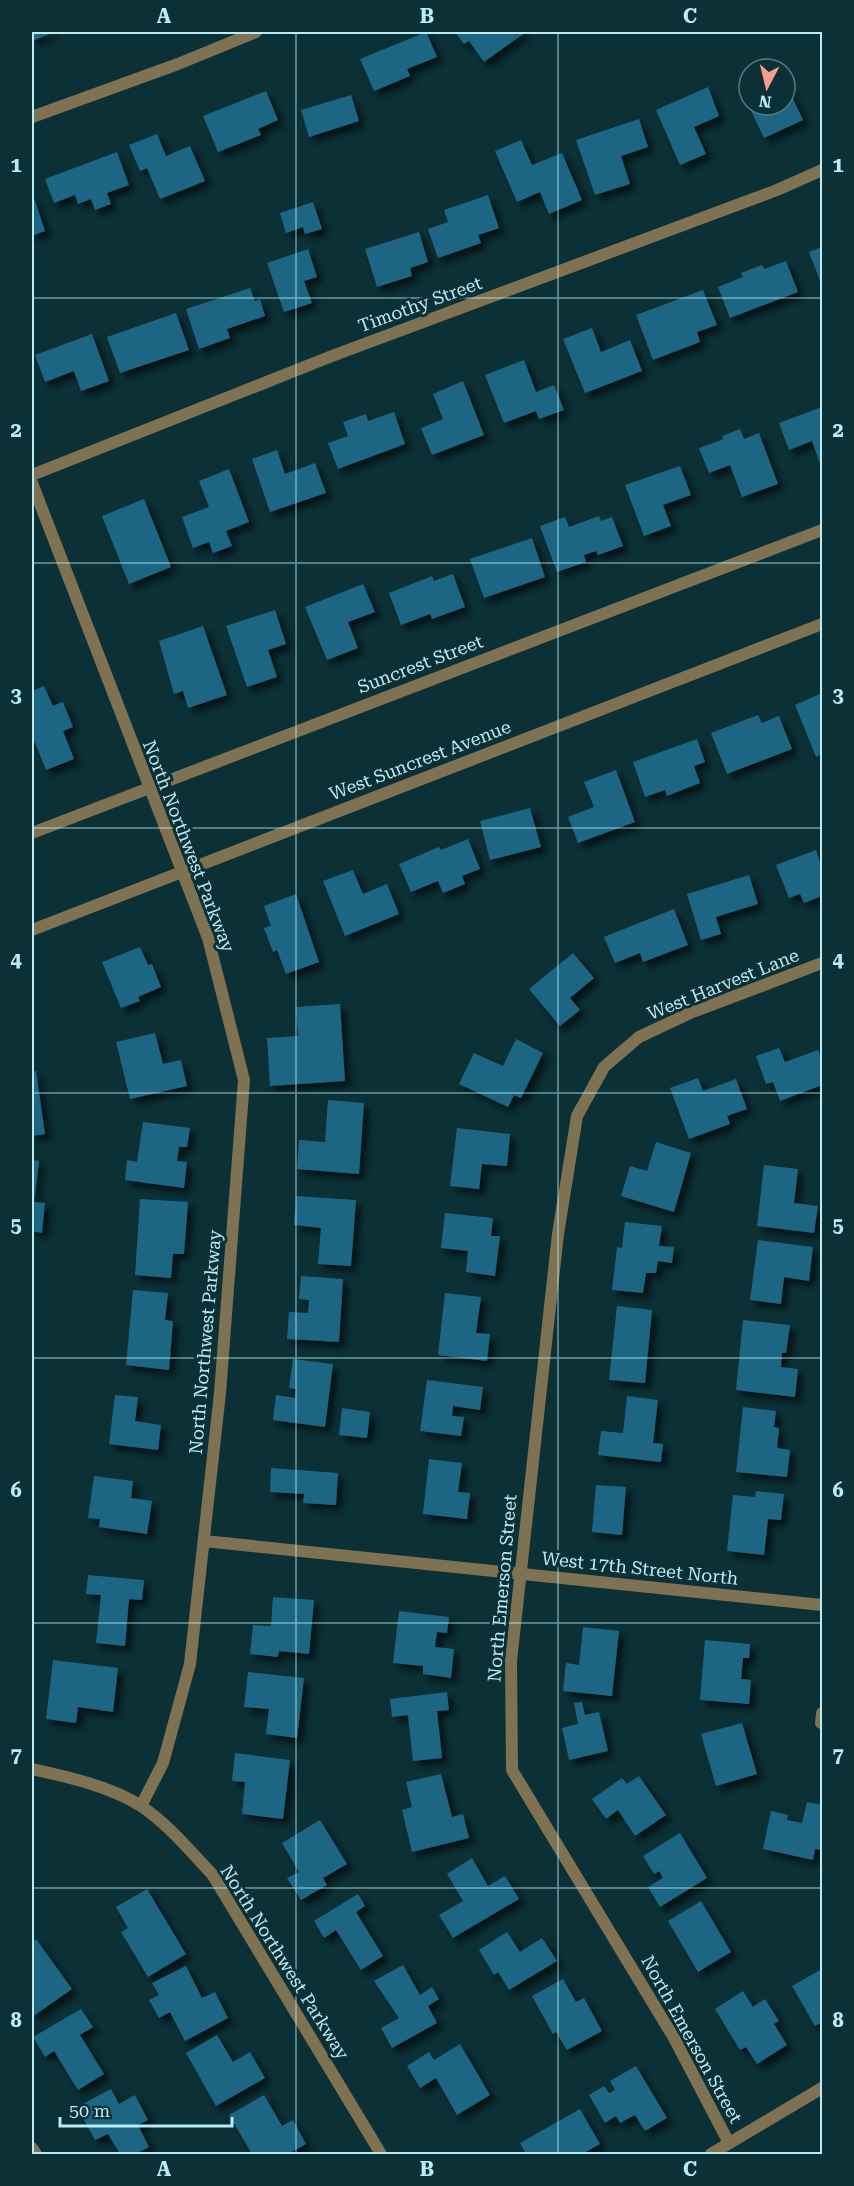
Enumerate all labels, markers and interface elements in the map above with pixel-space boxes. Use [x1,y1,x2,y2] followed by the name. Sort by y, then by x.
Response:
[157,4,172,28] text: A
[420,4,434,28] text: B
[683,4,697,28] text: C
[737,57,797,117] north arrow
[758,91,773,112] text: N
[10,153,22,177] text: 1
[832,153,844,177] text: 1
[355,272,485,336] street label: Timothy Street
[10,418,22,442] text: 2
[832,418,844,442] text: 2
[354,630,486,698] street label: Suncrest Street
[10,683,22,707] text: 3
[832,683,844,707] text: 3
[326,716,514,804] street label: West Suncrest Avenue
[139,737,239,955] street label: North Northwest Parkway
[644,944,802,1024] street label: West Harvest Lane
[10,948,22,972] text: 4
[832,948,844,972] text: 4
[10,1213,22,1237] text: 5
[832,1213,844,1237] text: 5
[185,1229,225,1455] street label: North Northwest Parkway
[10,1478,22,1502] text: 6
[832,1478,844,1502] text: 6
[483,1493,521,1683] street label: North Emerson Street
[541,1547,740,1589] street label: West 17th Street North
[10,1743,22,1767] text: 7
[832,1743,844,1767] text: 7
[216,1861,354,2063] street label: North Northwest Parkway
[637,1952,747,2127] street label: North Emerson Street
[10,2008,22,2032] text: 8
[832,2008,844,2032] text: 8
[60,2090,232,2128] scale bar
[69,2100,110,2121] text: 50 m
[157,2157,172,2181] text: A
[420,2157,434,2181] text: B
[683,2157,697,2181] text: C

